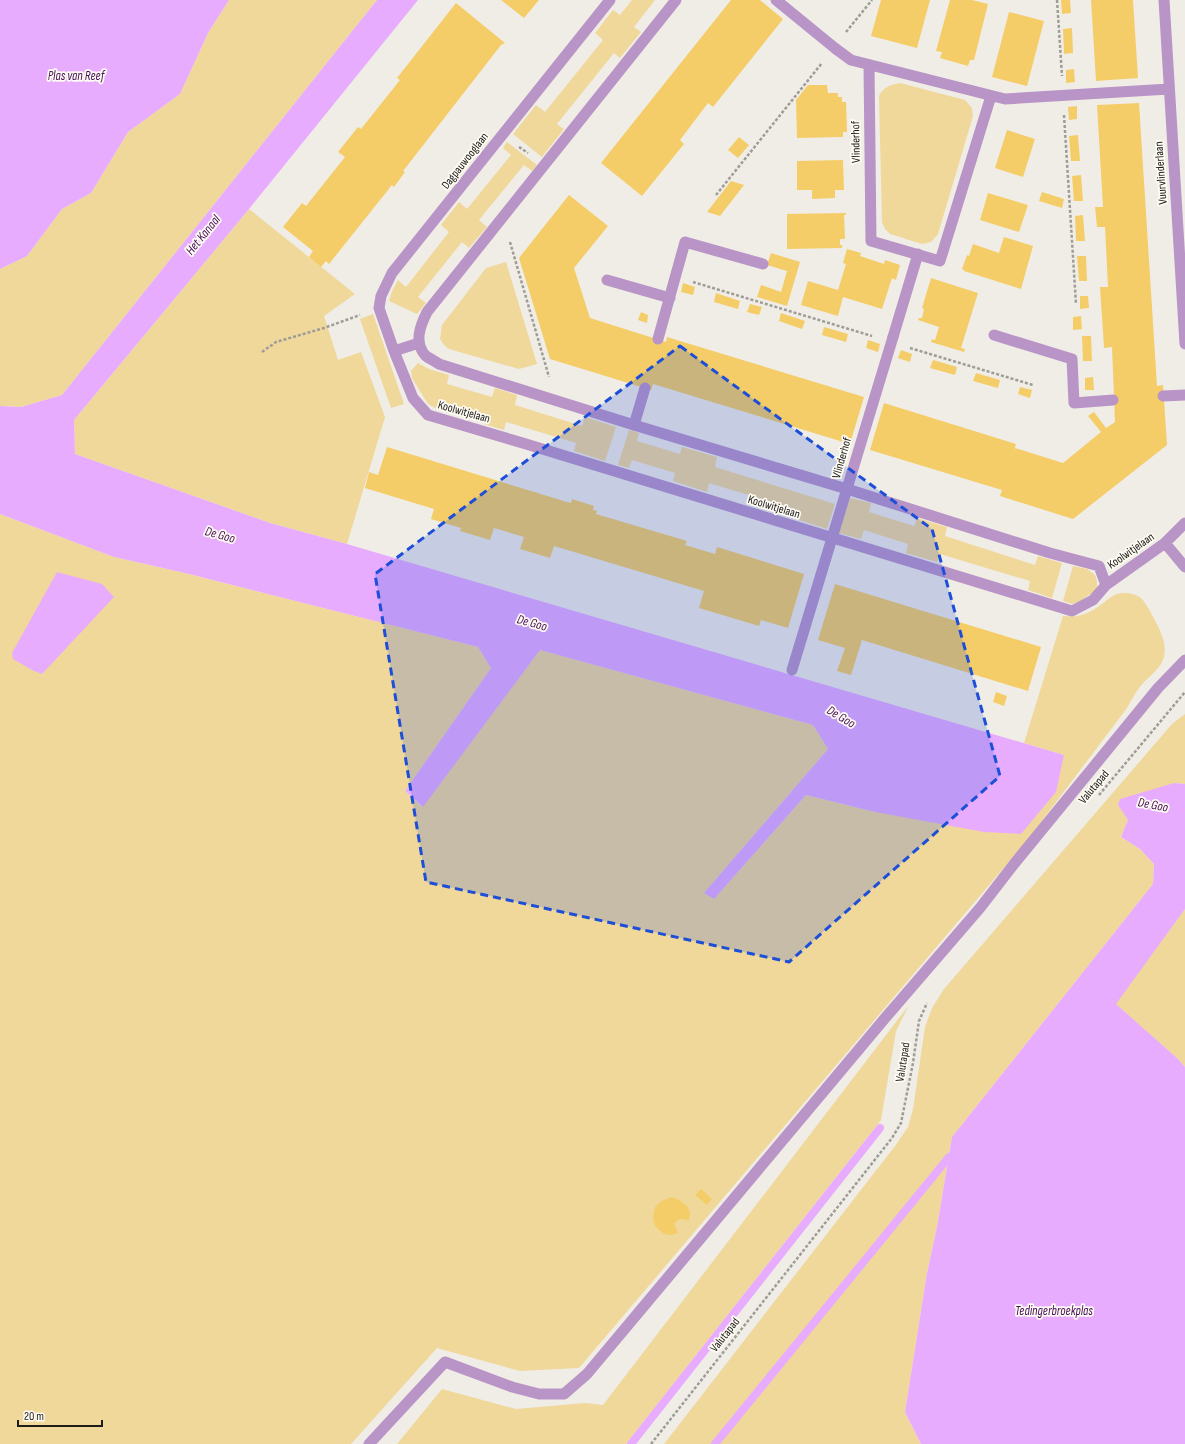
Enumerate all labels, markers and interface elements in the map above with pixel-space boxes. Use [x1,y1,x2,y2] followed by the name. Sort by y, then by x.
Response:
[48,68,106,84] water label: Plas van Reef
[848,120,864,163] street label: Vlinderhof
[438,130,492,192] street label: Dagpauwooglaan
[1151,141,1171,205] street label: Vuurvlinderlaan
[182,211,224,258] water label: Het Kanaal
[436,397,492,427] street label: Koolwitjelaan
[829,435,855,480] street label: Vlinderhof
[746,492,802,522] street label: Koolwitjelaan
[203,523,237,547] water label: De Goo
[1105,529,1157,573] street label: Koolwitjelaan
[515,611,549,635] water label: De Goo
[824,702,859,732] water label: De Goo
[1075,767,1113,807] street label: Valutapad
[1137,794,1170,816] water label: De Goo
[892,1041,914,1083] street label: Valutapad
[1015,1303,1093,1319] water label: Tedingerbroekplas
[707,1315,743,1355] street label: Valutapad
[18,1402,102,1428] scale bar
[24,1409,44,1424] text: 20 m

